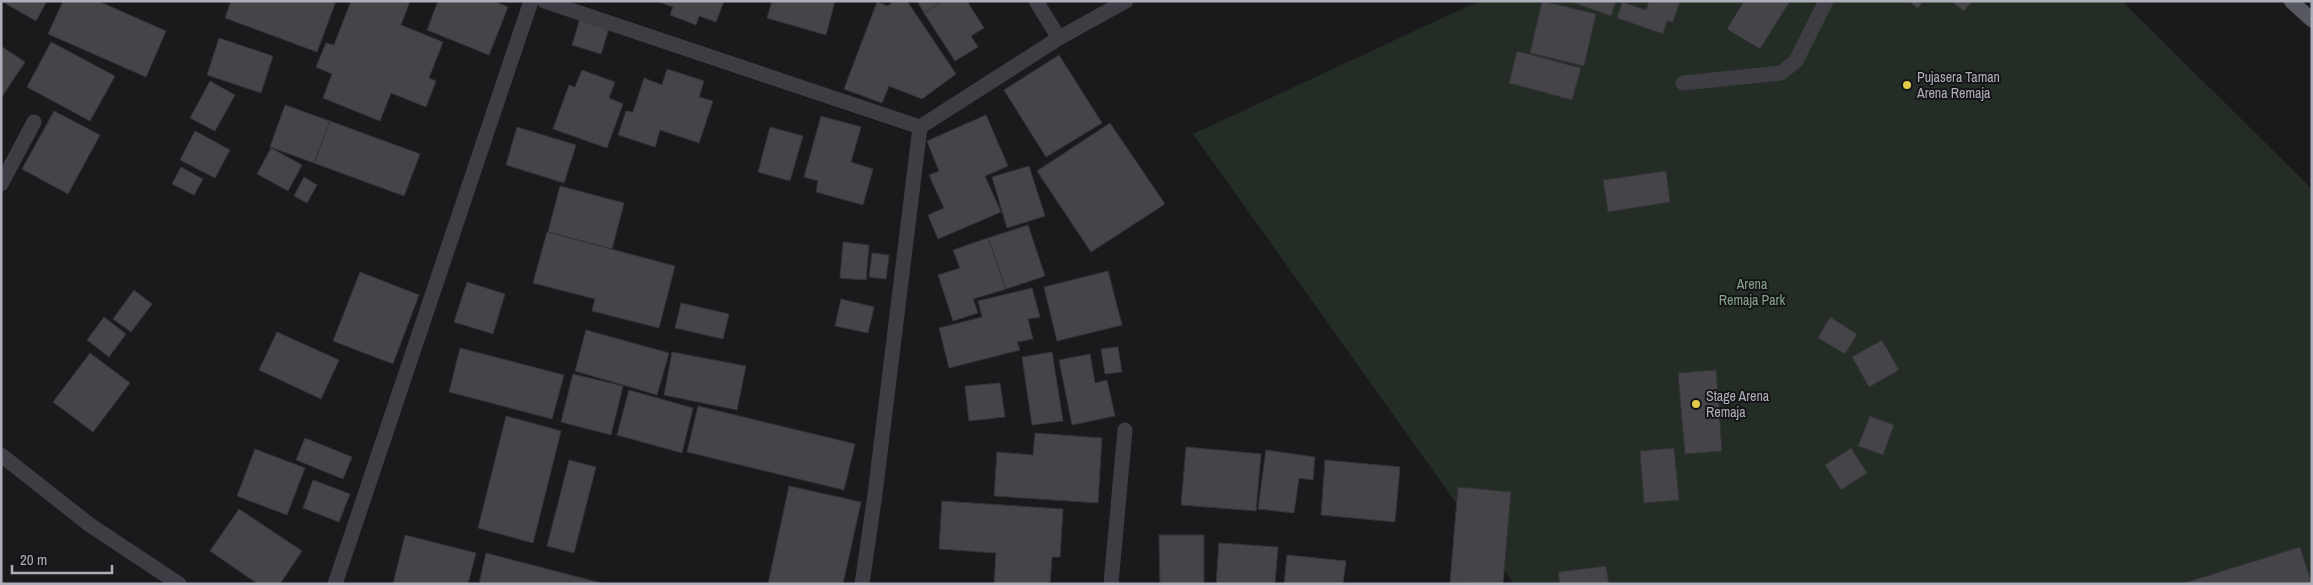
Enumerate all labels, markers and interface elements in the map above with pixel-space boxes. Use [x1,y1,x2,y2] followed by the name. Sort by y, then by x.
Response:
[1916,68,2000,102] place label: Pujasera Taman Arena Remaja
[1901,79,1913,91] marker: Pujasera Taman Arena Remaja
[1719,275,1785,309] park label: Arena Remaja Park
[1706,387,1770,421] place label: Stage Arena Remaja
[1690,398,1702,410] marker: Stage Arena Remaja
[12,542,112,574] scale bar
[20,549,47,570] text: 20 m

